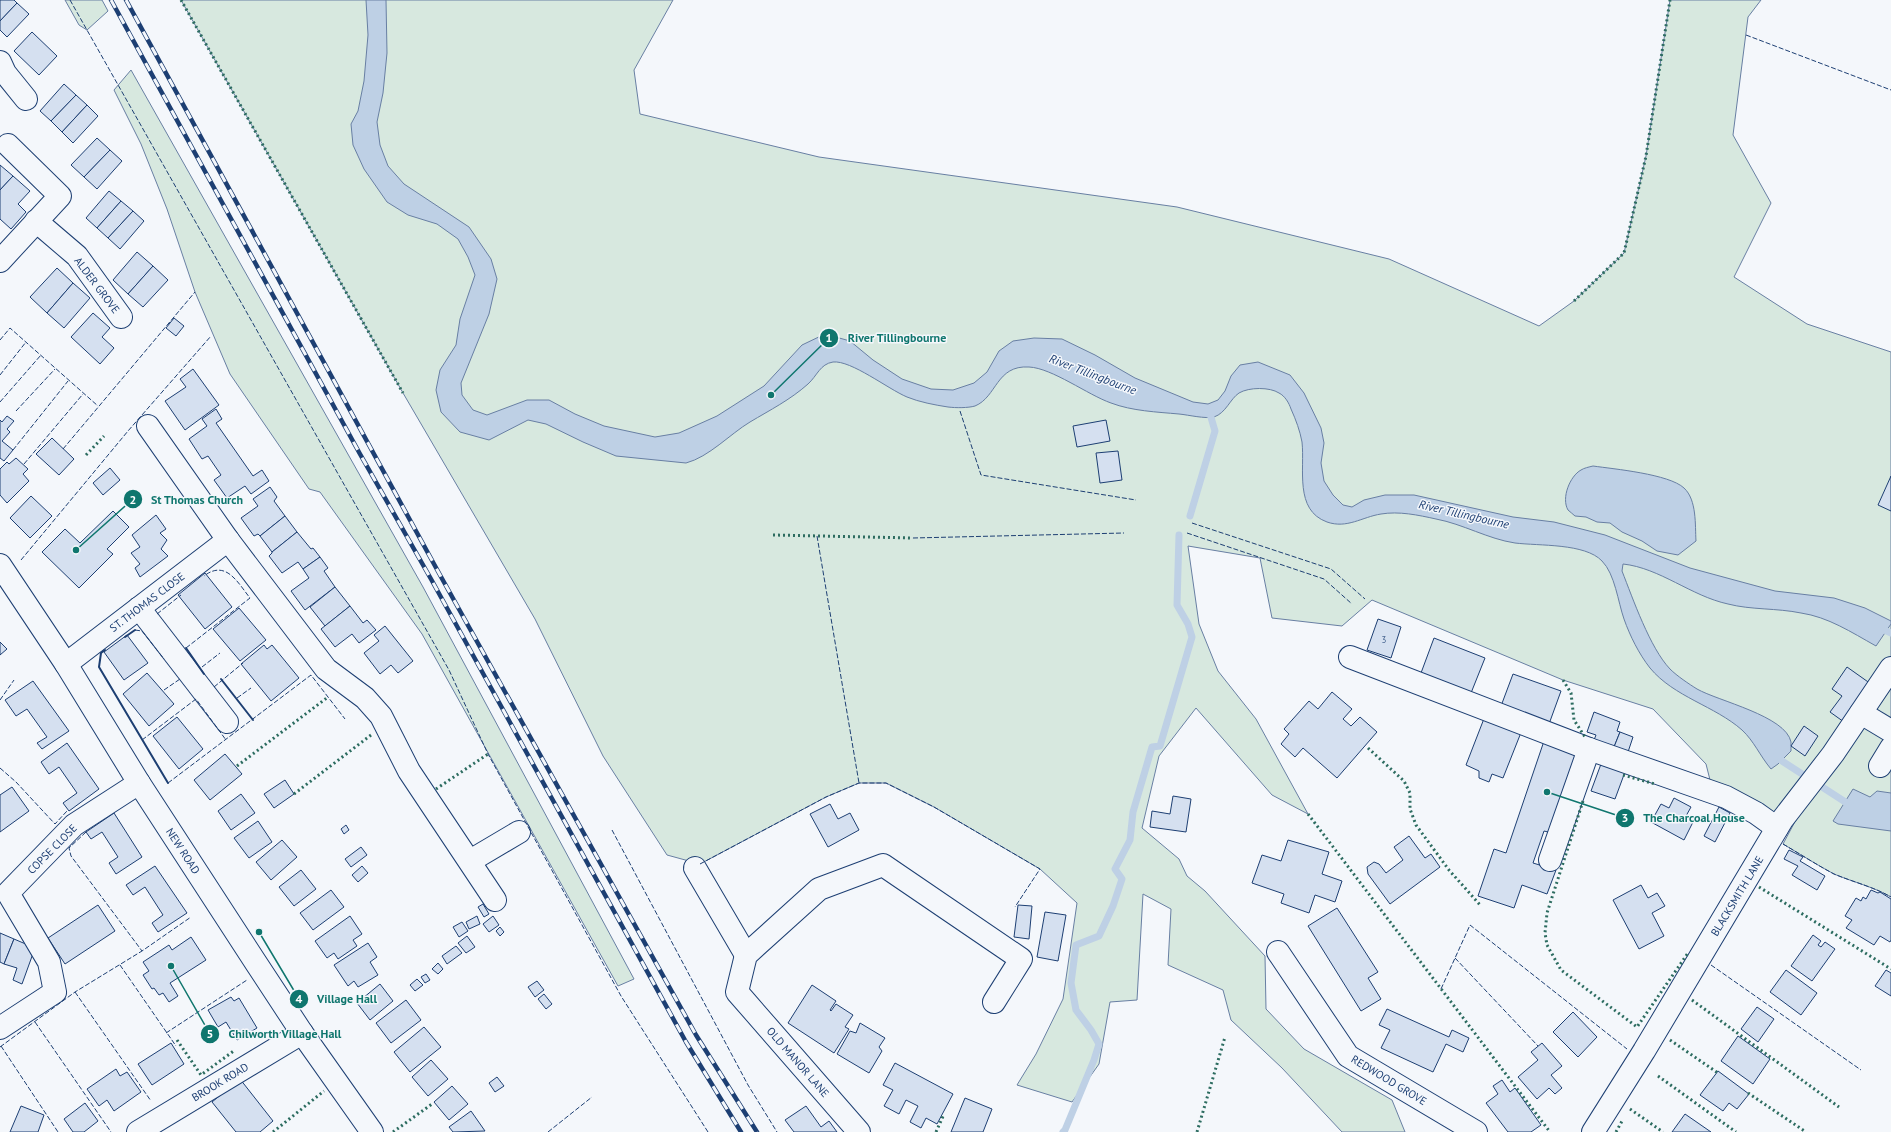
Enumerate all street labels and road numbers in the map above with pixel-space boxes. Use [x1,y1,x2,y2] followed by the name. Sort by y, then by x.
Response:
[71,254,123,316] street label: ALDER GROVE
[107,569,187,635] street label: ST. THOMAS CLOSE
[24,821,80,877] street label: COPSE CLOSE
[163,825,203,877] street label: NEW ROAD
[1708,853,1766,939] street label: BLACKSMITH LANE
[764,1024,832,1100] street label: OLD MANOR LANE
[1349,1052,1429,1108] street label: REDWOOD GROVE
[189,1060,251,1104] street label: BROOK ROAD

